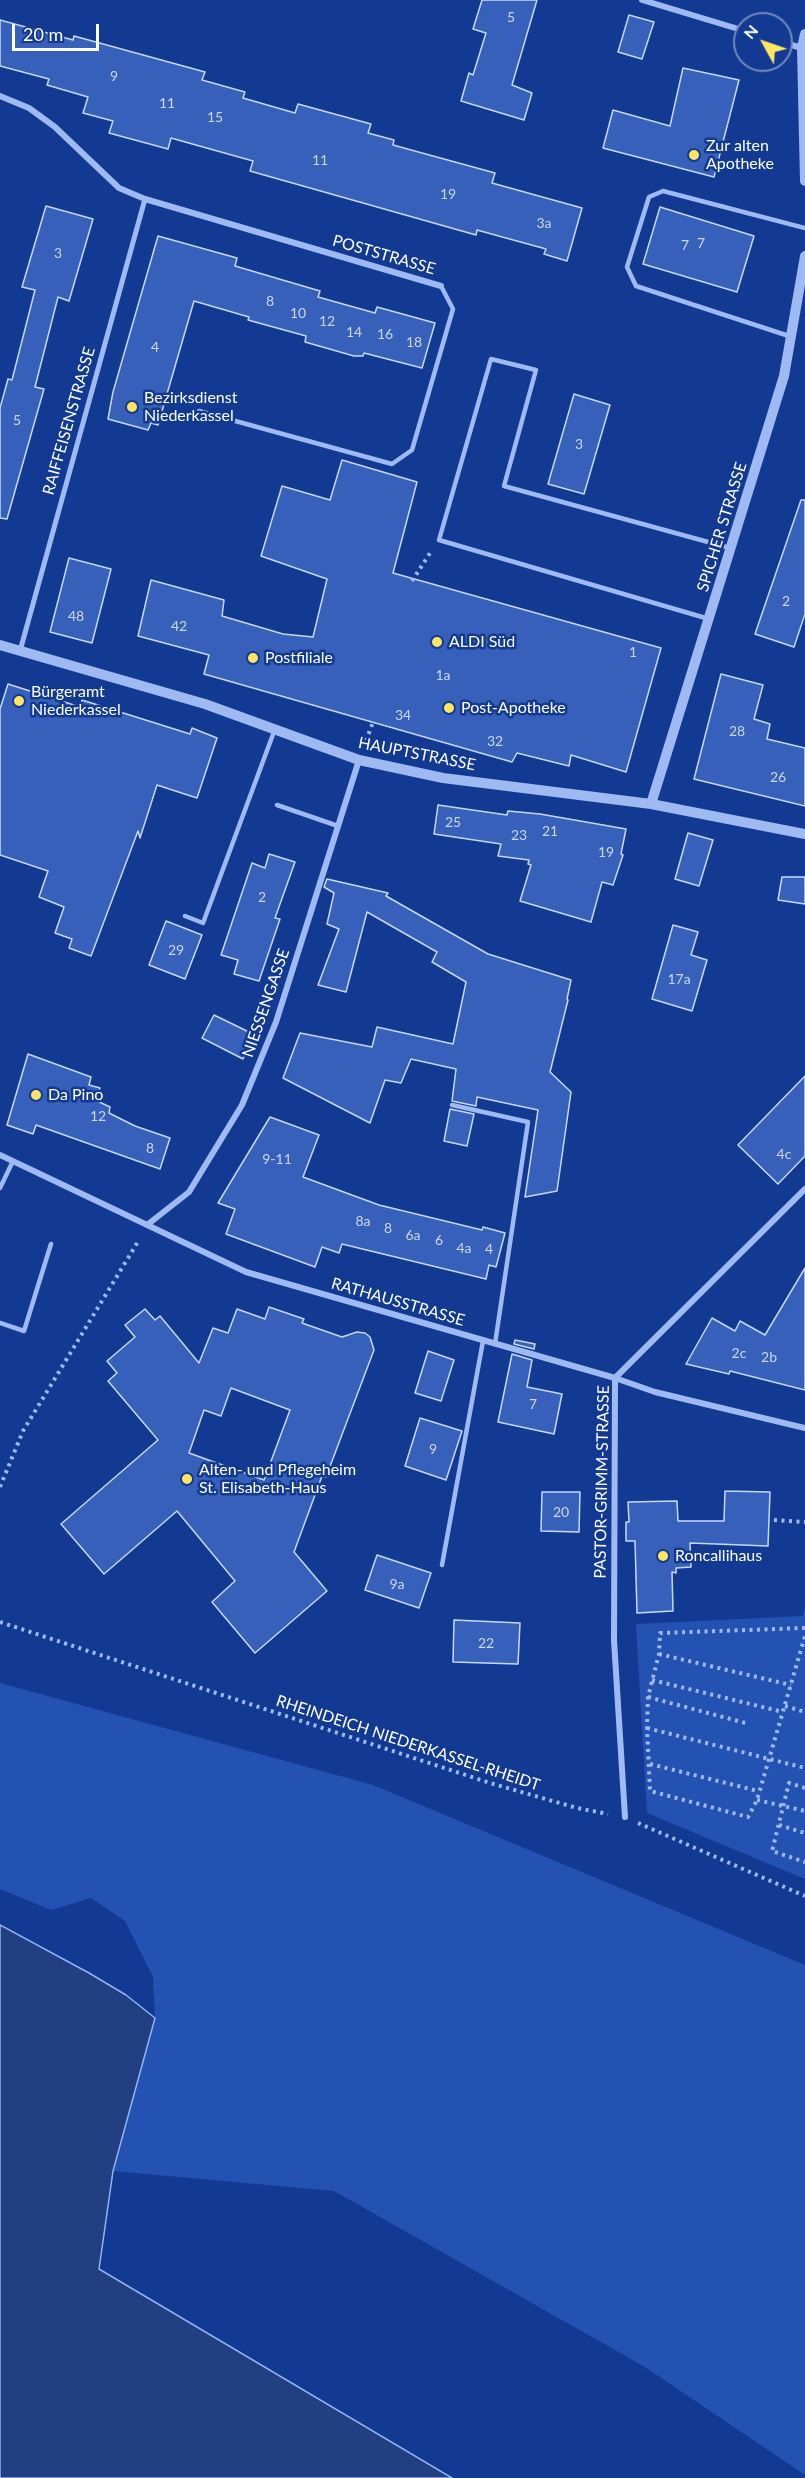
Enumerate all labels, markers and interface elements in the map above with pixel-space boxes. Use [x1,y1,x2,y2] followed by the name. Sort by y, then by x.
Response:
[507,9,515,25] house number: 5
[15,12,102,50] scale bar
[733,12,793,72] north arrow
[739,21,762,42] text: N
[23,23,63,45] text: 20 m
[110,68,118,84] house number: 9
[159,95,175,111] house number: 11
[207,109,223,125] house number: 15
[706,136,774,174] place label: Zur alten Apotheke
[687,148,701,162] marker: Zur alten Apotheke
[312,152,328,168] house number: 11
[440,186,456,202] house number: 19
[536,215,552,231] house number: 3a
[330,231,438,279] street label: POSTSTRASSE
[697,235,705,251] house number: 7
[681,237,689,253] house number: 7
[54,245,62,261] house number: 3
[266,293,274,309] house number: 8
[290,305,306,321] house number: 10
[319,313,335,329] house number: 12
[346,324,362,340] house number: 14
[377,326,393,342] house number: 16
[406,334,422,350] house number: 18
[151,339,159,355] house number: 4
[39,345,99,497] street label: RAIFFEISENSTRASSE
[144,388,237,426] place label: Bezirksdienst Niederkassel
[125,400,139,414] marker: Bezirksdienst Niederkassel
[13,412,21,428] house number: 5
[575,436,583,452] house number: 3
[693,460,751,594] street label: SPICHER STRASSE
[782,593,790,609] house number: 2
[68,608,84,624] house number: 48
[171,618,187,634] house number: 42
[449,632,515,652] place label: ALDI Süd
[430,635,444,649] marker: ALDI Süd
[629,644,637,660] house number: 1
[265,648,333,668] place label: Postfiliale
[246,651,260,665] marker: Postfiliale
[435,667,451,683] house number: 1a
[31,682,121,720] place label: Bürgeramt Niederkassel
[12,694,26,708] marker: Bürgeramt Niederkassel
[461,698,566,718] place label: Post-Apotheke
[442,701,456,715] marker: Post-Apotheke
[395,707,411,723] house number: 34
[729,723,745,739] house number: 28
[357,733,477,775] street label: HAUPTSTRASSE
[487,733,503,749] house number: 32
[770,769,786,785] house number: 26
[445,814,461,830] house number: 25
[542,823,558,839] house number: 21
[511,827,527,843] house number: 23
[598,844,614,860] house number: 19
[258,889,266,905] house number: 2
[168,942,184,958] house number: 29
[238,946,294,1060] street label: NIESSENGASSE
[667,971,691,987] house number: 17a
[48,1085,103,1105] place label: Da Pino
[29,1088,43,1102] marker: Da Pino
[90,1108,106,1124] house number: 12
[146,1140,154,1156] house number: 8
[777,1146,791,1162] house number: 4c
[262,1151,292,1167] house number: 9-11
[355,1213,371,1229] house number: 8a
[384,1220,392,1236] house number: 8
[405,1227,421,1243] house number: 6a
[435,1232,443,1248] house number: 6
[456,1240,472,1256] house number: 4a
[485,1241,493,1257] house number: 4
[329,1274,467,1330] street label: RATHAUSSTRASSE
[732,1345,746,1361] house number: 2c
[761,1349,777,1365] house number: 2b
[591,1385,613,1579] street label: PASTOR-GRIMM-STRASSE
[529,1396,537,1412] house number: 7
[429,1441,437,1457] house number: 9
[199,1460,356,1498] place label: Alten- und Pflegeheim St. Elisabeth-Haus
[180,1472,194,1486] marker: Alten- und Pflegeheim St. Elisabeth-Haus
[553,1504,569,1520] house number: 20
[675,1546,762,1566] place label: Roncallihaus
[656,1549,670,1563] marker: Roncallihaus
[389,1576,405,1592] house number: 9a
[478,1635,494,1651] house number: 22
[274,1691,542,1795] street label: RHEINDEICH NIEDERKASSEL-RHEIDT

